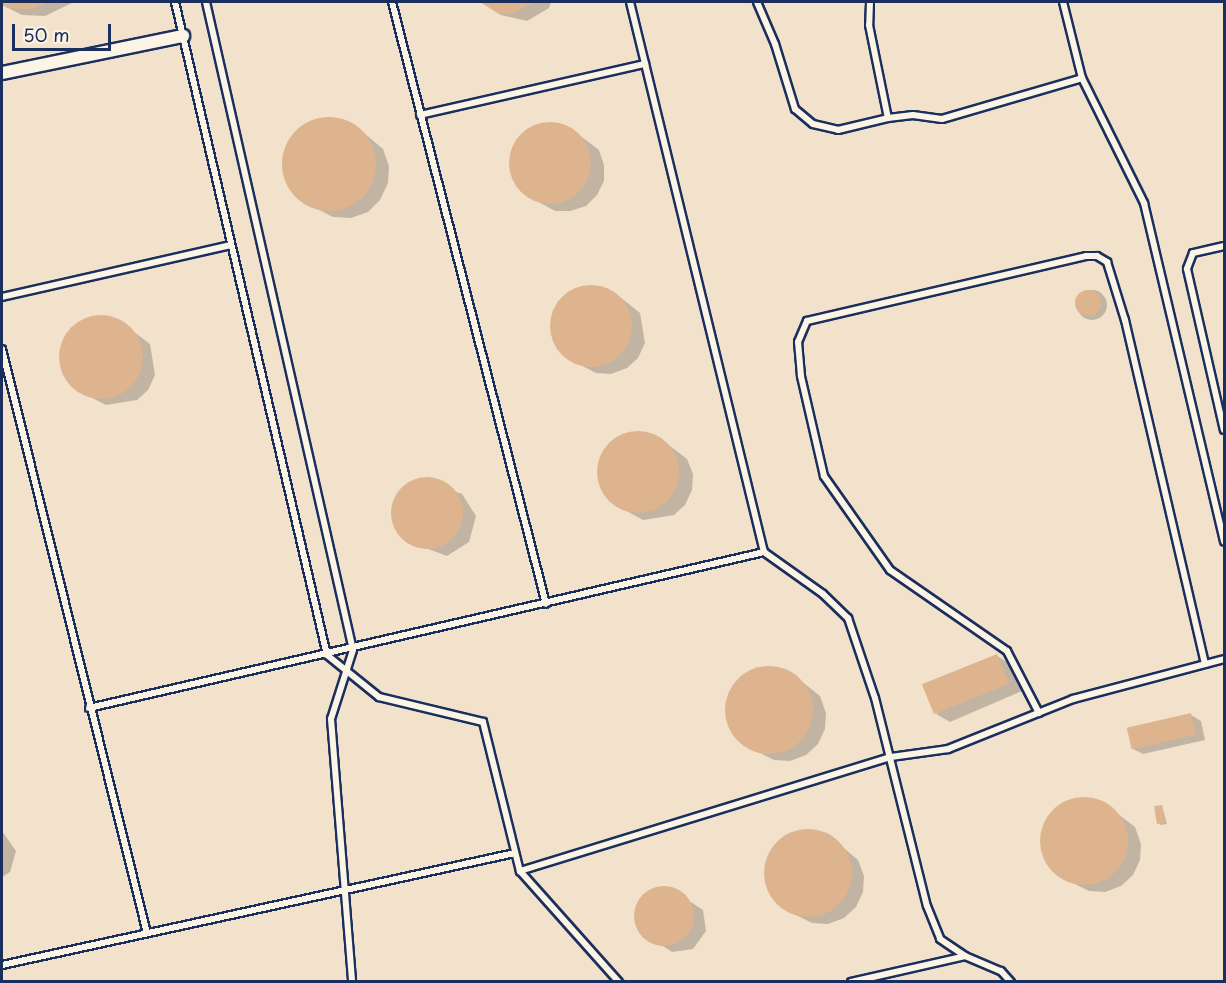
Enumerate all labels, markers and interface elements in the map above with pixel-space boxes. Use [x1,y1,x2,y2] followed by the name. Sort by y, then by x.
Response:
[15,12,114,50] scale bar
[23,21,70,48] text: 50 m

